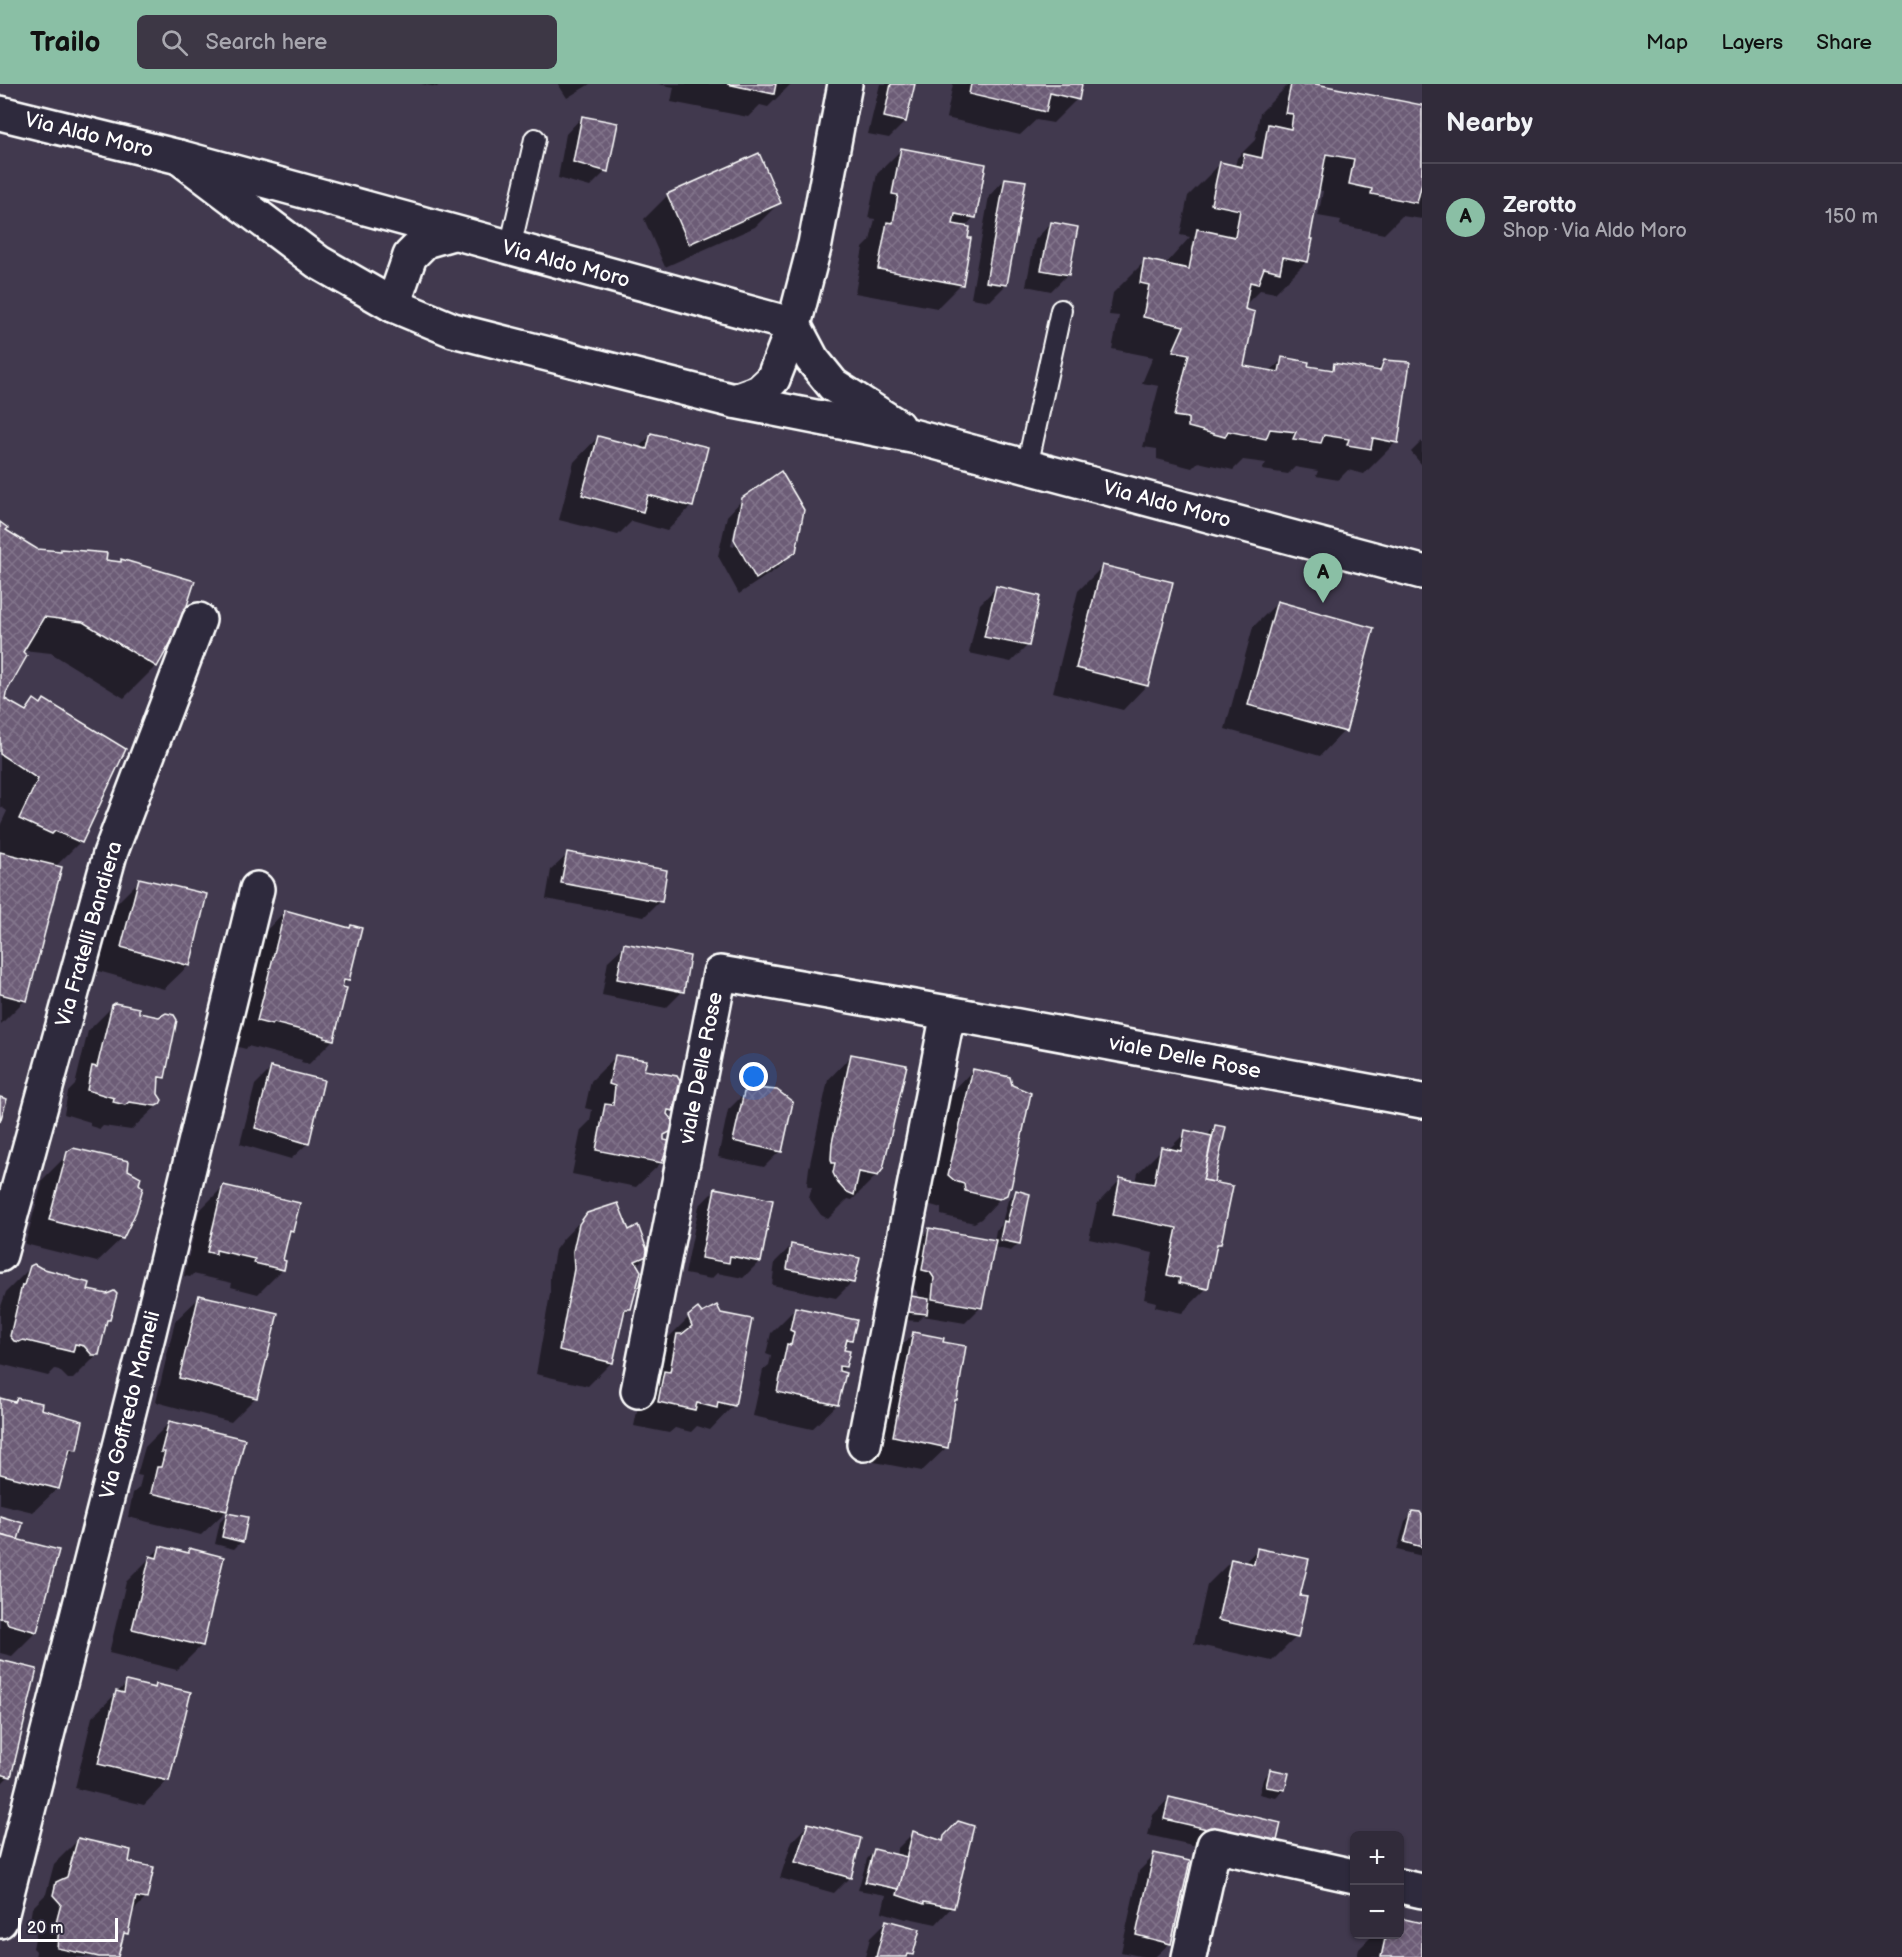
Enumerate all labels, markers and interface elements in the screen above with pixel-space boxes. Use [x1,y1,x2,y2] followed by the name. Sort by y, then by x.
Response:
[137,15,557,69] search box
[30,26,101,59] text: Trailo
[158,26,191,59] icon: search
[206,29,327,56] text: Search here
[1646,30,1688,55] text: Map
[1721,30,1783,55] text: Layers
[1816,30,1872,55] text: Share
[22,107,156,163] street label: Via Aldo Moro
[1446,108,1533,139] text: Nearby
[1503,192,1576,219] text: Zerotto
[1459,205,1472,229] text: A
[1825,205,1878,229] text: 150 m
[1503,219,1687,243] text: Shop · Via Aldo Moro
[499,235,633,293] street label: Via Aldo Moro
[1100,475,1234,533] street label: Via Aldo Moro
[1304,554,1342,603] pin: A
[51,838,127,1030] street label: Via Fratelli Bandiera
[674,990,728,1147] street label: viale Delle Rose
[1106,1030,1263,1084] street label: viale Delle Rose
[739,1062,768,1091] your location
[95,1308,165,1502] street label: Via Goffredo Mameli
[1350,1831,1404,1939] map controls
[1350,1831,1404,1885] button: +
[1350,1885,1404,1939] button: −
[18,1915,118,1942] scale bar
[27,1919,63,1938] text: 20 m

